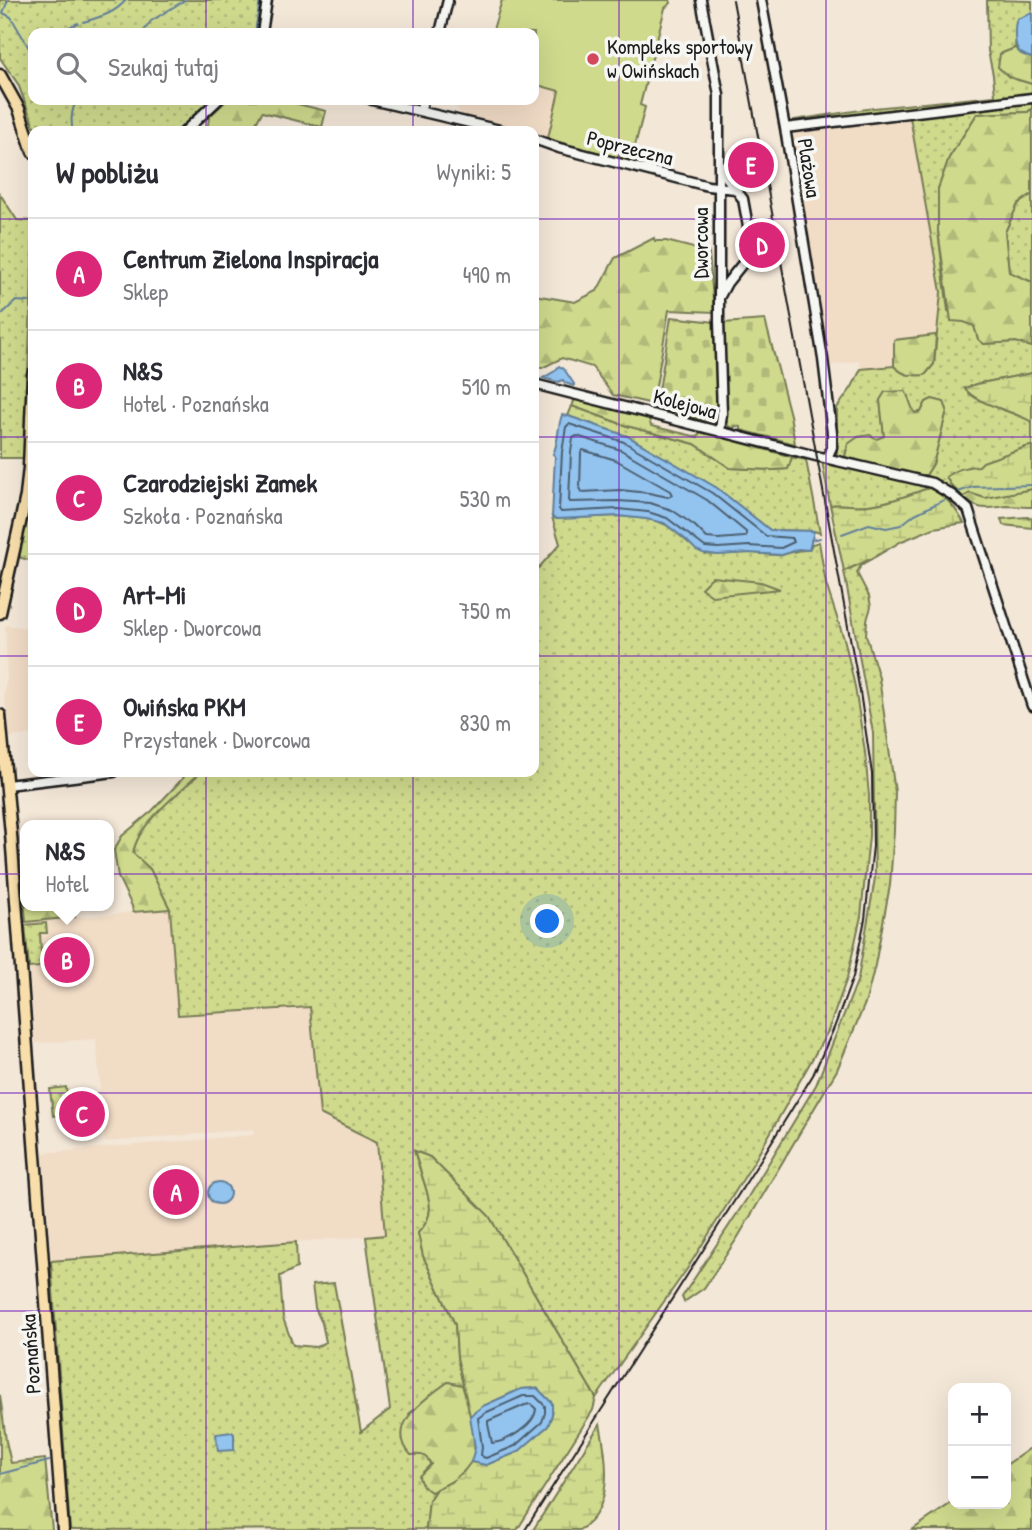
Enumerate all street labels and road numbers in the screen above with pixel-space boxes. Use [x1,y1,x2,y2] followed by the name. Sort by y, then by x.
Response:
[584,123,676,172] street label: Poprzeczna
[791,136,828,199] street label: Plażowa
[686,208,715,278] street label: Dworcowa
[650,381,720,426] street label: Kolejowa
[13,1313,48,1395] street label: Poznańska

